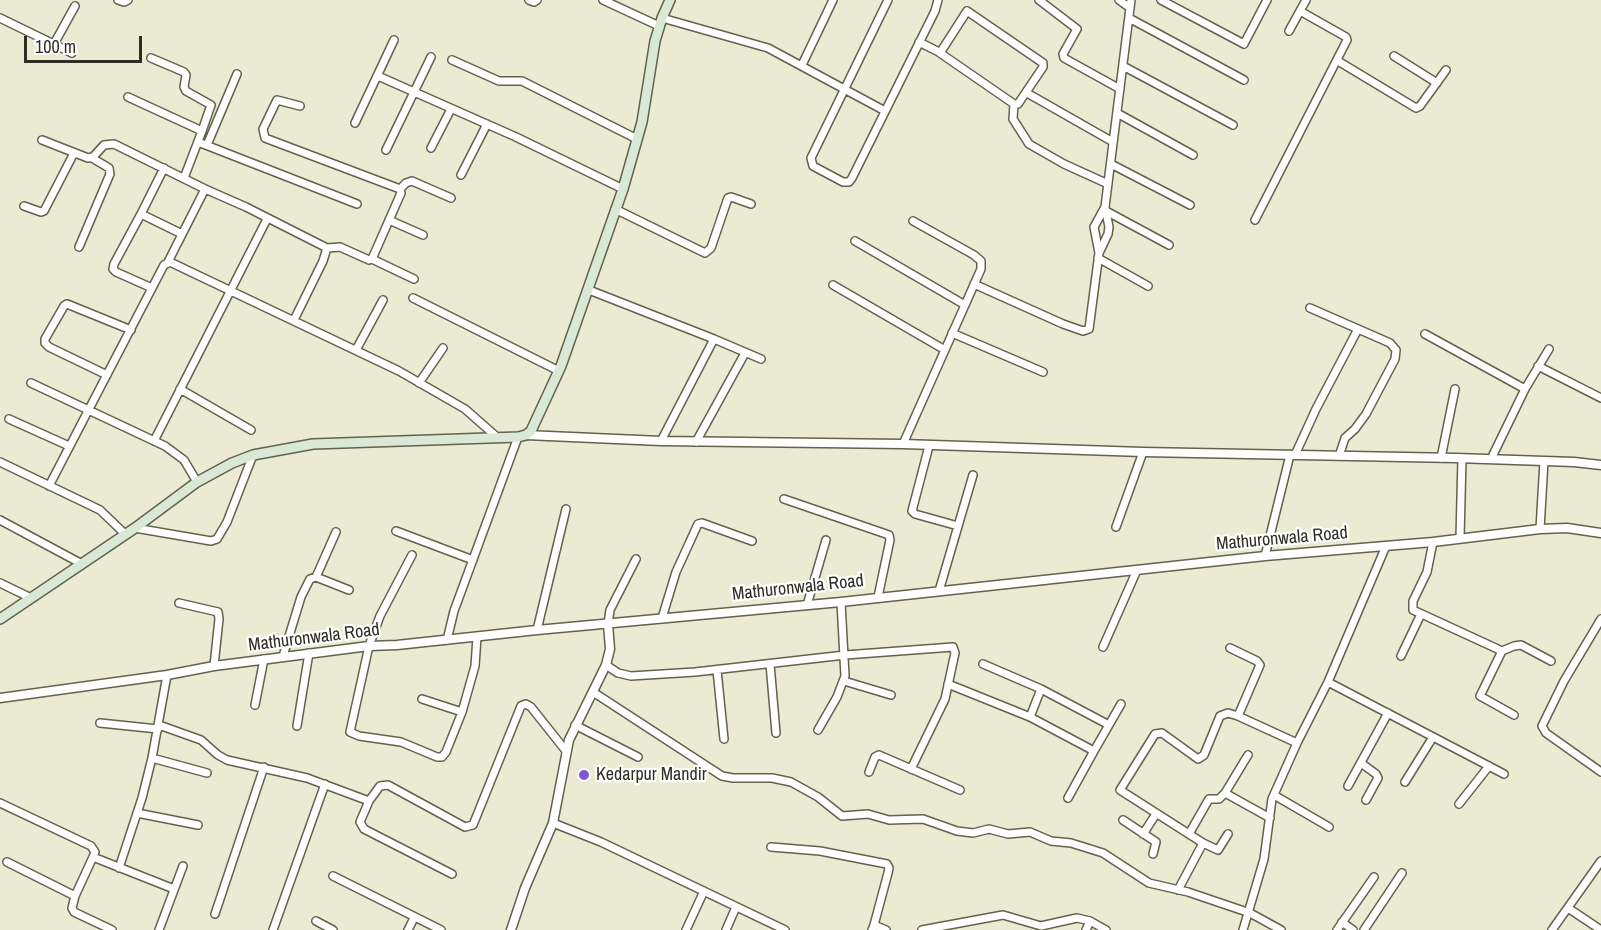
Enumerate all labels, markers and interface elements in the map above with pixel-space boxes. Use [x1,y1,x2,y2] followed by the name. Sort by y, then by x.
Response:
[27,24,146,62] scale bar
[35,34,76,59] text: 100 m
[1215,522,1349,556] street label: Mathuronwala Road
[731,570,865,606] street label: Mathuronwala Road
[247,619,381,657] street label: Mathuronwala Road
[596,764,707,786] place label: Kedarpur Mandir
[577,768,591,782] marker: Kedarpur Mandir

